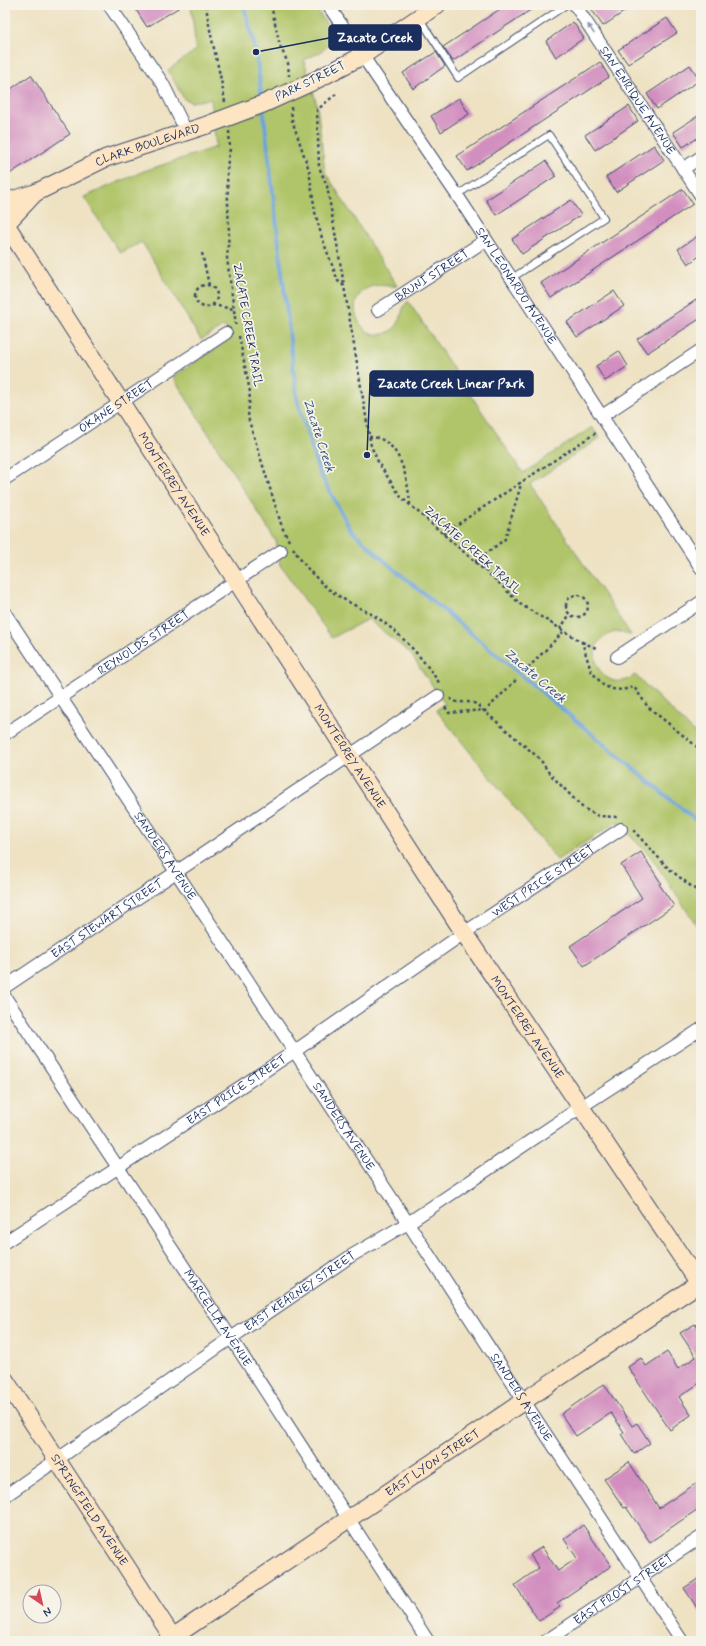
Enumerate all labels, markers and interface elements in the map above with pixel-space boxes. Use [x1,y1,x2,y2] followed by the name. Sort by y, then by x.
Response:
[587,24,595,34] one-way arrow
[329,25,421,50] callout: Zacate Creek
[337,30,414,47] text: Zacate Creek
[595,43,679,158] street label: SAN ENRIQUE AVENUE
[273,58,348,106] street label: PARK STREET
[93,121,202,171] street label: CLARK BOULEVARD
[471,225,560,348] street label: SAN LEONARDO AVENUE
[392,246,472,306] street label: BRUNI STREET
[228,262,266,388] street label: ZACATE CREEK TRAIL
[370,371,533,396] callout: Zacate Creek Linear Park
[76,376,157,437] street label: OKANE STREET
[377,376,525,393] text: Zacate Creek Linear Park
[299,397,339,475] water label: Zacate Creek
[133,430,213,540] street label: MONTERREY AVENUE
[420,503,524,599] street label: ZACATE CREEK TRAIL
[95,607,193,679] street label: REYNOLDS STREET
[500,645,570,708] water label: Zacate Creek
[309,702,388,812] street label: MONTERREY AVENUE
[130,809,200,904] street label: SANDERS AVENUE
[489,842,598,921] street label: WEST PRICE STREET
[48,875,168,963] street label: EAST STEWART STREET
[486,973,567,1082] street label: MONTERREY AVENUE
[184,1052,290,1129] street label: EAST PRICE STREET
[308,1080,378,1174] street label: SANDERS AVENUE
[242,1248,359,1336] street label: EAST KEARNEY STREET
[179,1267,255,1370] street label: MARCELLA AVENUE
[486,1350,556,1445] street label: SANDERS AVENUE
[383,1426,484,1501] street label: EAST LYON STREET
[46,1451,131,1569] street label: SPRINGFIELD AVENUE
[571,1551,677,1629] street label: EAST FROST STREET
[22,1584,62,1624] north arrow
[40,1604,54,1619] text: N

